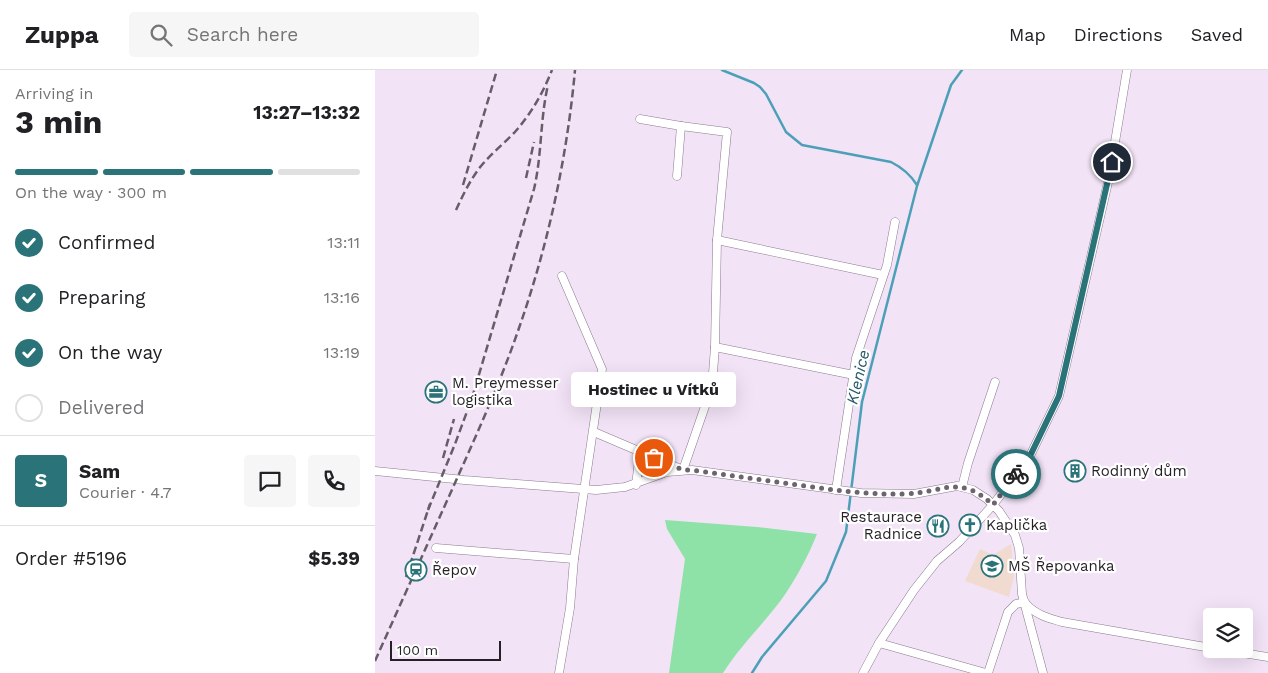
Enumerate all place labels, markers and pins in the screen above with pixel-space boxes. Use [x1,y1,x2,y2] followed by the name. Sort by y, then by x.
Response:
[1091,141,1133,183] pin
[571,373,737,408] callout: Hostinec u Vítků
[452,374,559,409] place label: M. Preymesser logistika
[424,380,448,404] office icon: M. Preymesser logistika
[633,437,675,479] pin
[1063,459,1087,483] building icon: Rodinný dům
[1091,462,1187,480] place label: Rodinný dům
[840,508,922,543] place label: Restaurace Radnice
[958,513,982,537] church icon: Kaplička
[926,514,950,538] restaurant icon: Restaurace Radnice
[986,516,1048,534] place label: Kaplička
[980,554,1004,578] school or university icon: MŠ Řepovanka
[1008,556,1115,575] place label: MŠ Řepovanka
[404,558,428,582] station icon: Řepov
[432,561,477,579] place label: Řepov

